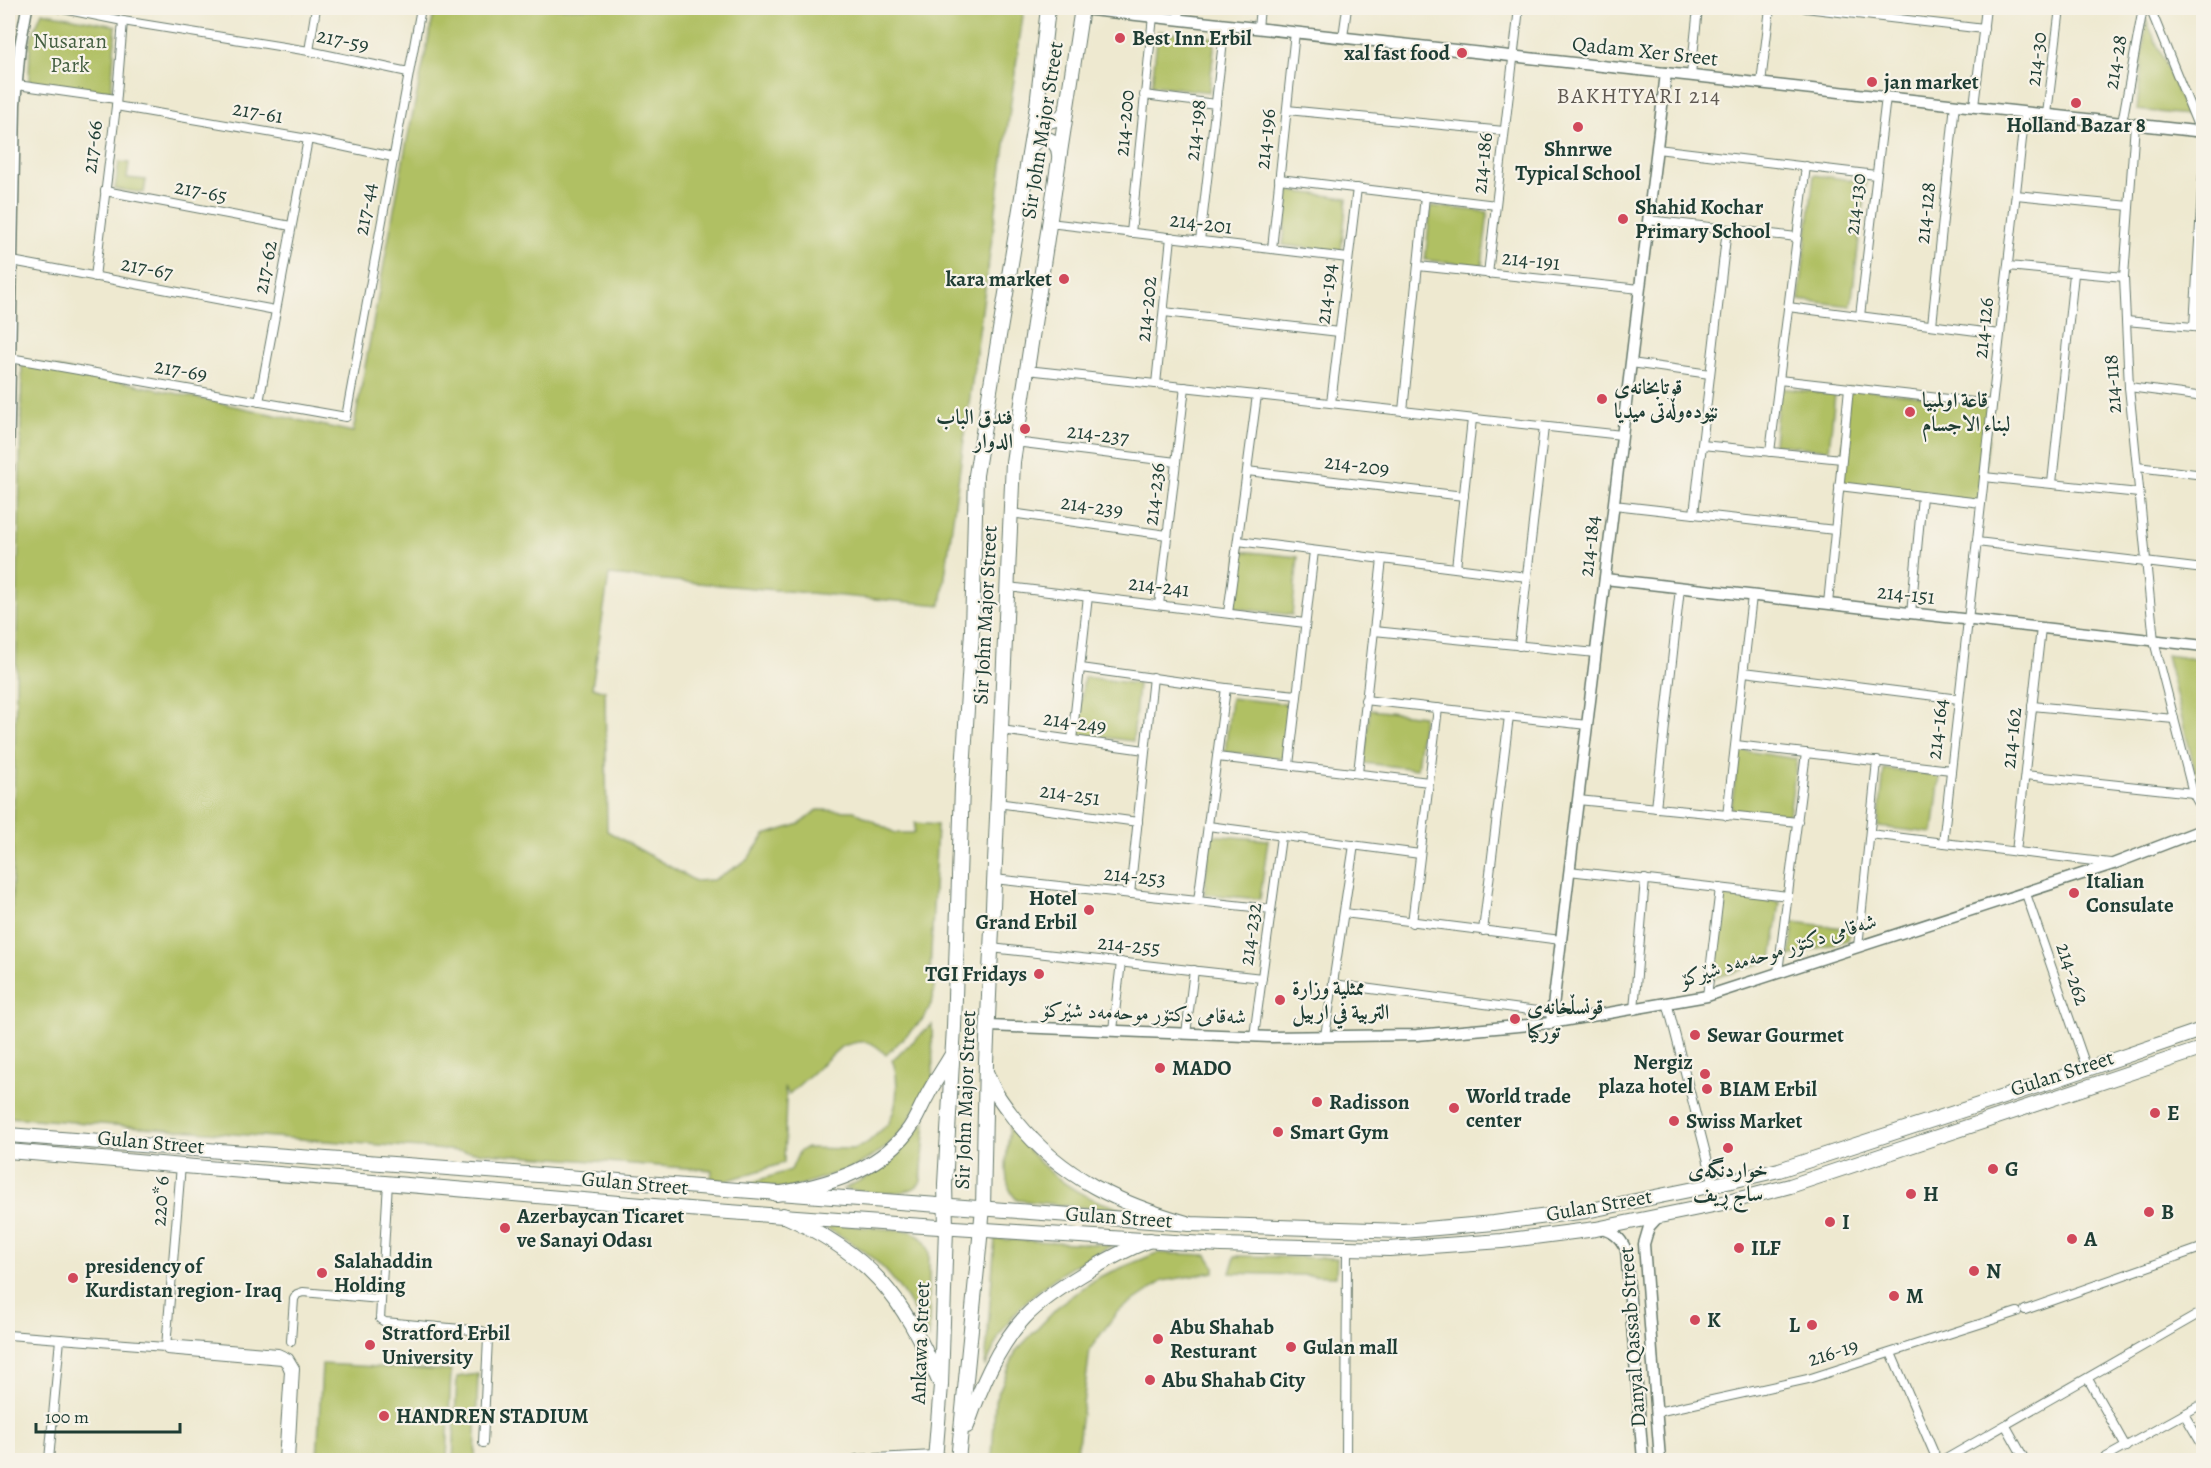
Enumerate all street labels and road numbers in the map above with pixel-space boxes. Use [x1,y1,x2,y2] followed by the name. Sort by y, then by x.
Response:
[314,21,372,59] street label: 217-59
[1571,29,1719,73] street label: Qadam Xer Sreet
[2019,30,2053,88] street label: 214-30
[2096,33,2134,91] street label: 214-28
[1014,39,1070,221] street label: Sir John Major Street
[1107,88,1141,158] street label: 214-200
[231,94,285,130] street label: 217-61
[1177,98,1213,162] street label: 214-198
[1248,107,1282,171] street label: 214-196
[75,119,109,175] street label: 217-66
[1465,131,1499,195] street label: 214-186
[172,172,230,210] street label: 217-65
[1837,172,1873,236] street label: 214-130
[347,180,383,238] street label: 217-44
[1908,181,1942,245] street label: 214-128
[1168,205,1234,241] street label: 214-201
[246,238,284,296] street label: 217-62
[1500,243,1562,277] street label: 214-191
[119,249,176,287] street label: 217-67
[1308,262,1344,326] street label: 214-194
[1129,275,1163,343] street label: 214-202
[1966,296,2000,360] street label: 214-126
[152,352,210,388] street label: 217-69
[2096,353,2128,415] street label: 214-118
[1065,416,1131,452] street label: 214-237
[1323,447,1391,483] street label: 214-209
[1136,461,1172,527] street label: 214-236
[1059,488,1125,524] street label: 214-239
[1571,514,1607,578] street label: 214-184
[966,525,1004,705] street label: Sir John Major Street
[1127,568,1191,604] street label: 214-241
[1876,577,1936,611] street label: 214-151
[1919,697,1955,761] street label: 214-164
[1042,704,1108,740] street label: 214-249
[1994,706,2028,770] street label: 214-162
[1038,776,1102,812] street label: 214-251
[1103,859,1167,893] street label: 214-253
[1232,901,1268,967] street label: 214-232
[1674,907,1880,994] street label: شەقامی دکتۆر موحەمەد شێرکۆ
[1096,928,1162,962] street label: 214-255
[2049,939,2097,1009] street label: 214-262
[1039,995,1247,1031] street label: شەقامی دکتۆر موحەمەد شێرکۆ
[948,1010,982,1190] street label: Sir John Major Street
[2007,1043,2117,1103] street label: Gulan Street
[96,1123,206,1161] street label: Gulan Street
[580,1164,690,1202] street label: Gulan Street
[144,1175,176,1227] street label: 220*6
[1544,1182,1654,1228] street label: Gulan Street
[1065,1199,1173,1235] street label: Gulan Street
[1612,1246,1652,1428] street label: Danyal Qassab Street
[904,1281,936,1406] street label: Ankawa Street
[1804,1331,1862,1373] street label: 216-19

